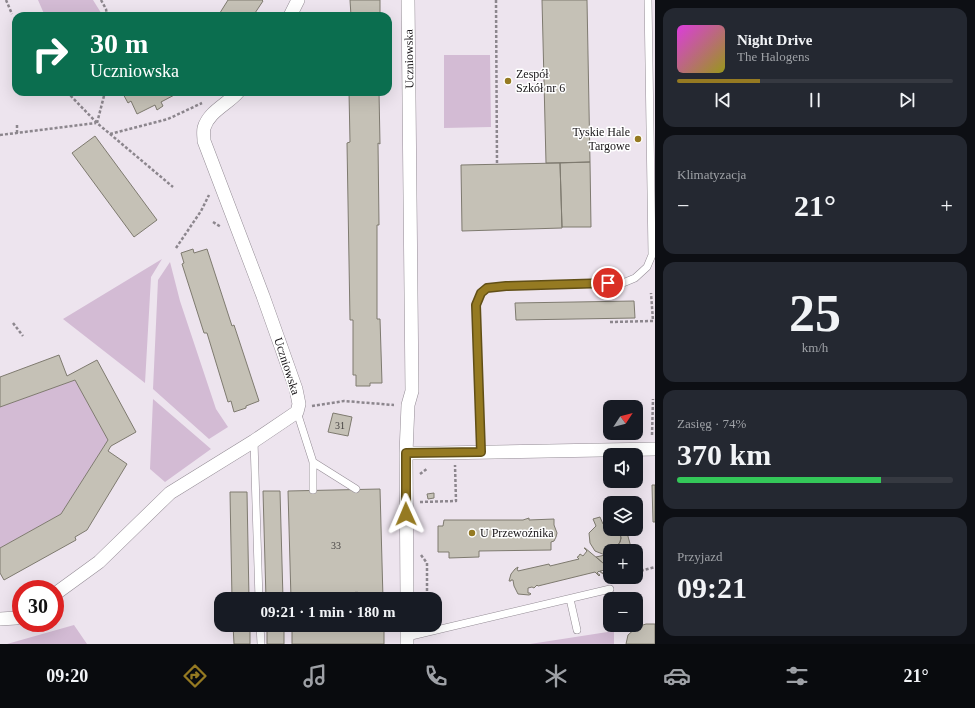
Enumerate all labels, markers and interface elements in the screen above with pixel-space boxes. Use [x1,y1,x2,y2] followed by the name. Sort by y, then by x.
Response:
[24,28,76,80] icon: right
[90,28,148,59] text: 30 m
[401,29,417,89] street label: Uczniowska
[737,32,812,48] text: Night Drive
[737,49,810,64] text: The Halogens
[90,61,179,81] text: Uczniowska
[516,67,565,95] place label: Zespół Szkół nr 6
[503,76,513,86] marker: Zespół Szkół nr 6
[712,89,734,111] icon: previous
[804,89,826,111] icon: pause
[896,89,918,111] icon: next
[573,125,630,153] place label: Tyskie Hale Targowe
[633,134,643,144] marker: Tyskie Hale Targowe
[677,167,746,182] text: Klimatyzacja
[794,189,836,222] text: 21°
[677,193,689,218] text: −
[941,193,953,218] text: +
[591,266,625,300] pin
[597,272,619,294] icon: arrive
[789,285,841,342] text: 25
[271,336,303,397] street label: Uczniowska
[802,340,828,355] text: km/h
[603,400,643,440] north arrow
[603,400,643,632] map controls
[677,416,746,431] text: Zasięg · 74%
[335,420,345,431] house number: 31
[677,438,771,471] text: 370 km
[603,448,643,488] button: sound
[385,493,427,535] position arrow
[603,496,643,536] button: layers
[480,526,554,540] place label: U Przewoźnika
[467,528,477,538] marker: U Przewoźnika
[331,540,341,551] house number: 33
[603,544,643,584] button: +
[677,549,722,564] text: Przyjazd
[677,571,747,604] text: 09:21
[12,580,64,632] speed limit sign: 30
[603,592,643,632] button: −
[261,604,396,620] text: 09:21 · 1 min · 180 m
[181,662,209,690] icon: directions
[301,662,329,690] icon: music
[422,662,450,690] icon: phone
[542,662,570,690] icon: climate
[663,662,691,690] icon: car
[783,662,811,690] icon: filters
[46,666,88,686] text: 09:20
[904,666,929,686] text: 21°

